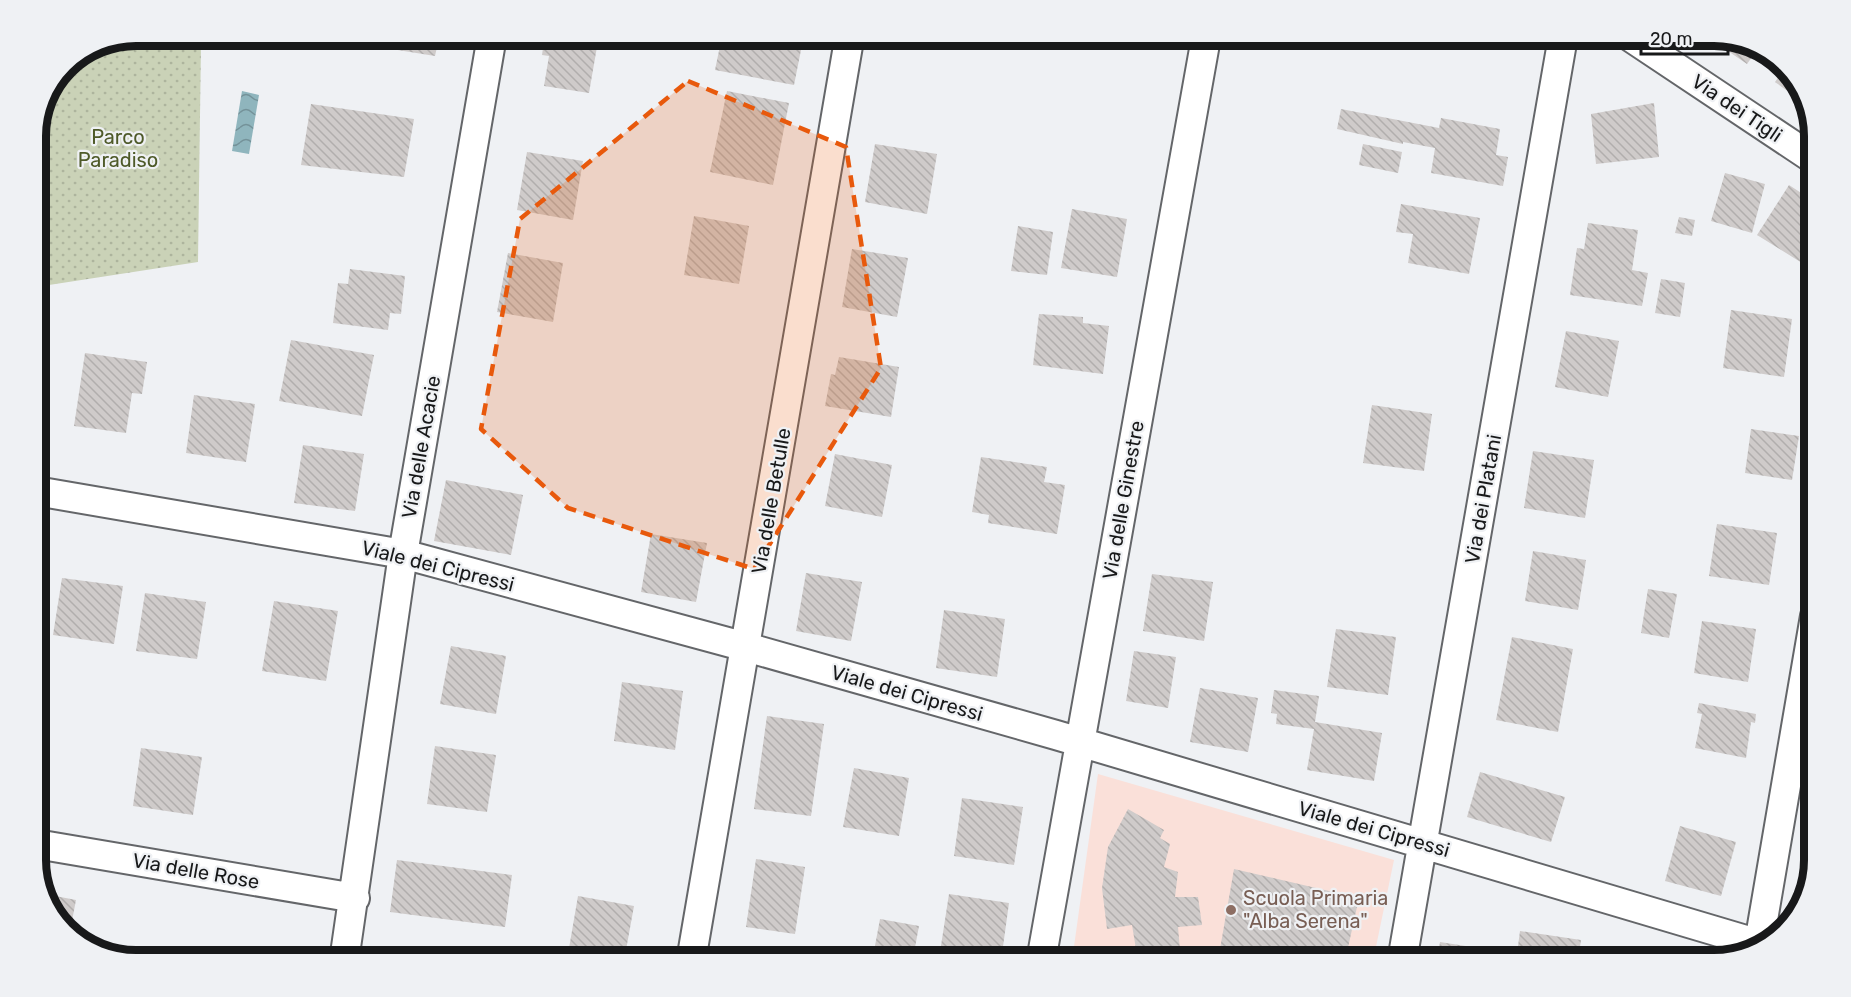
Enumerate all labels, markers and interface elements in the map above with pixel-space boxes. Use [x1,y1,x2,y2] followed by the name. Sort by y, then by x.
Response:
[1641,18,1728,56] scale bar
[1650,28,1692,50] text: 20 m
[1687,69,1787,147] street label: Via dei Tigli
[78,125,158,172] park label: Parco Paradiso
[397,374,445,520] street label: Via delle Acacie
[1097,419,1149,581] street label: Via delle Ginestre
[746,426,796,576] street label: Via delle Betulle
[1460,432,1506,566] street label: Via dei Platani
[359,535,517,597] street label: Viale dei Cipressi
[828,660,986,726] street label: Viale dei Cipressi
[1295,796,1453,862] street label: Viale dei Cipressi
[131,848,261,894] street label: Via delle Rose
[1243,886,1388,933] place label: Scuola Primaria "Alba Serena"
[1224,903,1238,917] marker: Scuola Primaria "Alba Serena"

